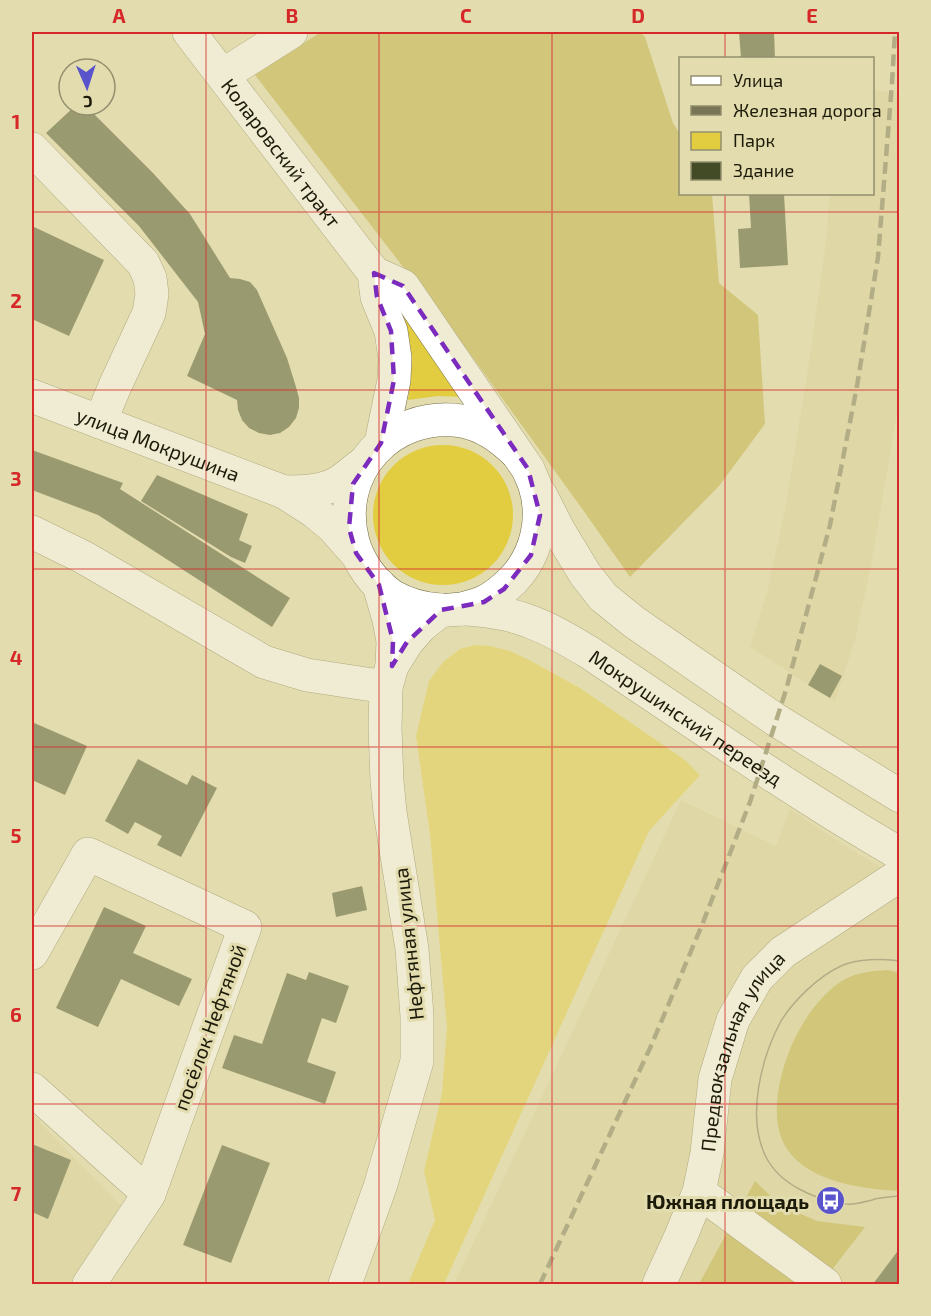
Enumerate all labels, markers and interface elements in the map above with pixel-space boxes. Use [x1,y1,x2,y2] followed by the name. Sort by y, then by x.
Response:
[112,3,126,27] text: A
[286,3,298,27] text: B
[460,3,472,27] text: C
[631,3,645,27] text: D
[806,3,818,27] text: E
[57,57,117,117] north arrow
[679,57,874,195] legend
[733,69,783,91] text: Улица
[217,73,346,232] street label: Коларовский тракт
[83,93,93,112] text: С
[733,99,882,121] text: Железная дорога
[12,109,20,133] text: 1
[733,129,775,151] text: Парк
[733,159,794,181] text: Здание
[10,288,22,312] text: 2
[73,402,243,486] street label: улица Мокрушина
[10,466,22,490] text: 3
[585,644,787,790] street label: Мокрушинский переезд
[10,645,23,669] text: 4
[10,823,22,847] text: 5
[388,867,429,1021] street label: Нефтяная улица
[168,941,250,1113] street label: посёлок Нефтяной
[695,946,789,1153] street label: Предвокзальная улица
[10,1002,22,1026] text: 6
[11,1181,22,1205] text: 7
[814,1185,846,1217] bus stop icon: Южная площадь
[646,1189,809,1213] place label: Южная площадь

